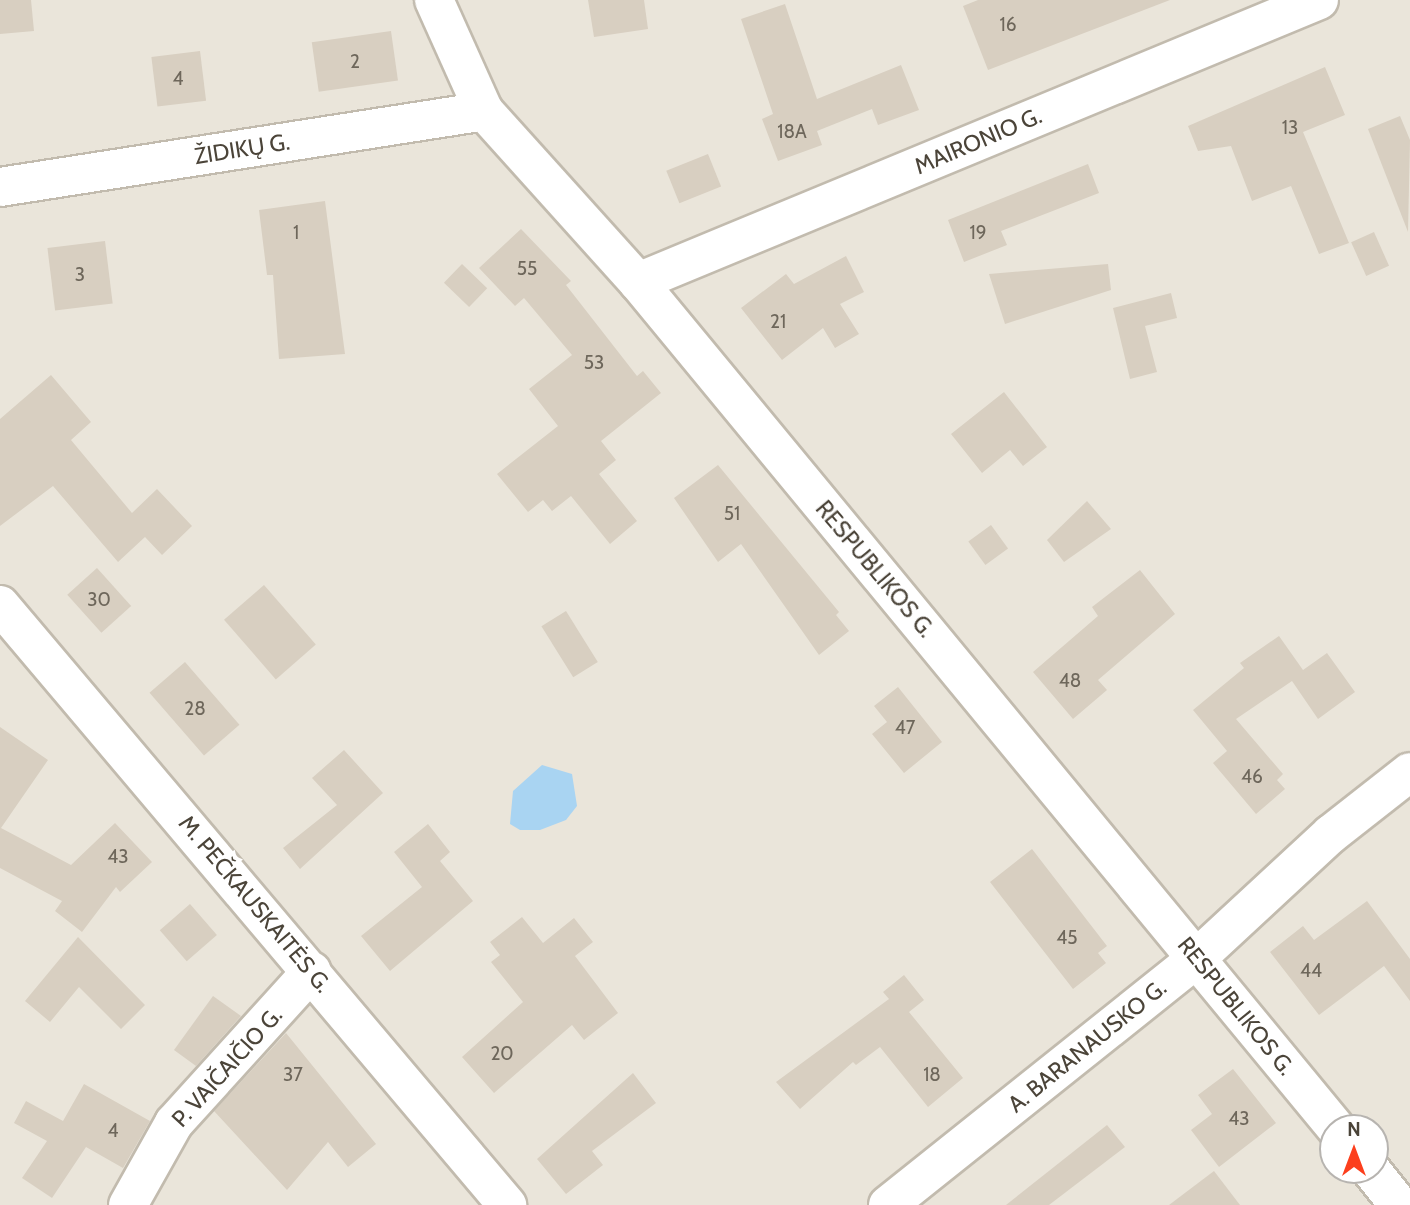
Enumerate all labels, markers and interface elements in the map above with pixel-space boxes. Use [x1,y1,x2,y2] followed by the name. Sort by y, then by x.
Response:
[1000,14,1016,36] house number: 16
[350,51,360,73] house number: 2
[173,68,183,90] house number: 4
[910,102,1046,180] street label: MAIRONIO G.
[1282,117,1298,139] house number: 13
[777,121,807,143] house number: 18A
[192,128,292,170] street label: ŽIDIKŲ G.
[293,222,299,244] house number: 1
[970,222,986,244] house number: 19
[517,258,537,280] house number: 55
[75,264,85,286] house number: 3
[770,311,786,333] house number: 21
[584,352,604,374] house number: 53
[810,495,940,643] street label: RESPUBLIKOS G.
[724,503,740,525] house number: 51
[87,589,111,611] house number: 30
[1059,670,1081,692] house number: 48
[184,698,206,720] house number: 28
[895,717,915,739] house number: 47
[1241,766,1263,788] house number: 46
[173,810,337,998] street label: M. PEČKAUSKAITĖS G.
[107,846,129,868] house number: 43
[1056,927,1078,949] house number: 45
[1172,931,1300,1081] street label: RESPUBLIKOS G.
[1300,960,1322,982] house number: 44
[1002,974,1172,1118] street label: A. BARANAUSKO G.
[166,1001,288,1133] street label: P. VAIČAIČIO G.
[490,1043,514,1065] house number: 20
[283,1064,303,1086] house number: 37
[923,1064,941,1086] house number: 18
[1228,1108,1250,1130] house number: 43
[1319,1114,1389,1184] north arrow
[1347,1118,1361,1141] text: N
[108,1120,118,1142] house number: 4

